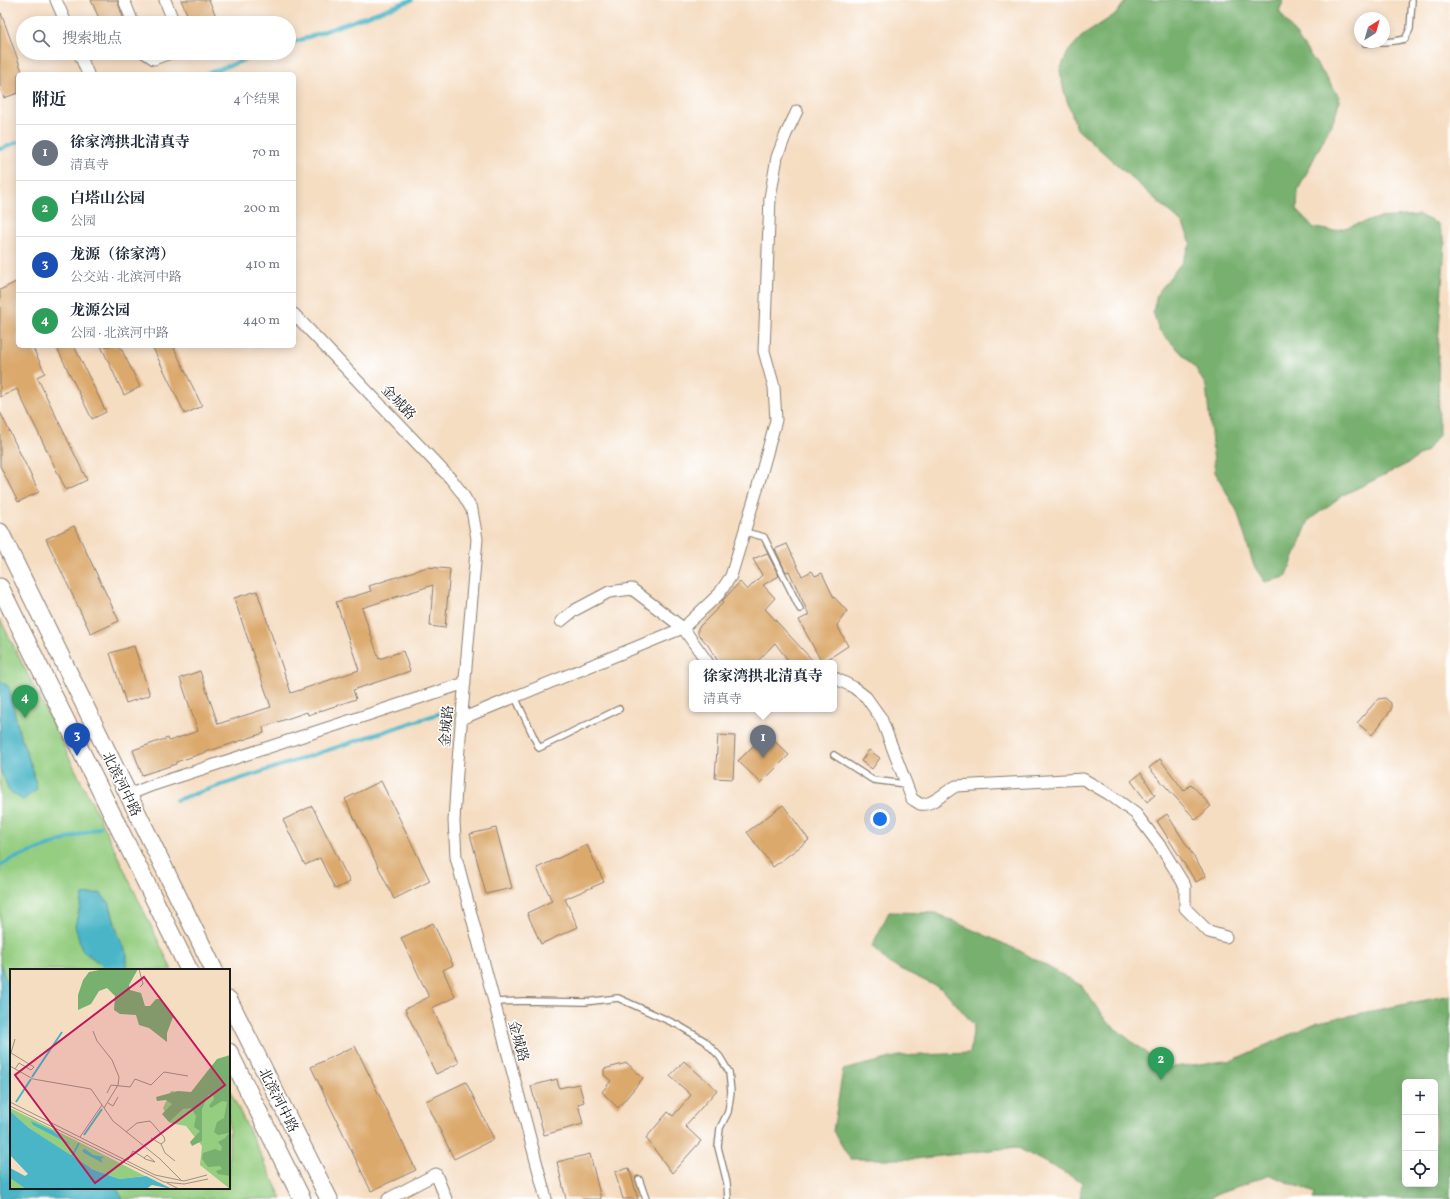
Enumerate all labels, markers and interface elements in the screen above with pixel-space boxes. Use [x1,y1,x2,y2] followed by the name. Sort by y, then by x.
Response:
[1354,12,1390,48] north arrow
[16,16,296,60] search box
[30,27,52,49] icon: search
[62,29,122,50] text: 搜索地点
[32,89,66,112] text: 附近
[233,91,280,109] text: 4个结果
[70,133,190,154] text: 徐家湾拱北清真寺
[42,144,48,162] text: 1
[252,144,280,162] text: 70 m
[70,157,109,175] text: 清真寺
[70,189,145,210] text: 白塔山公园
[42,200,48,218] text: 2
[243,200,280,218] text: 200 m
[70,213,96,231] text: 公园
[70,245,175,266] text: 龙源（徐家湾）
[42,256,48,274] text: 3
[245,256,280,274] text: 410 m
[70,269,182,287] text: 公交站 · 北滨河中路
[70,301,130,322] text: 龙源公园
[41,312,49,330] text: 4
[243,312,280,330] text: 440 m
[70,325,169,343] text: 公园 · 北滨河中路
[376,381,419,425] street label: 金城路
[689,660,837,712] popup
[703,667,823,688] text: 徐家湾拱北清真寺
[12,685,38,718] pin: 4
[703,691,742,709] text: 清真寺
[436,704,459,748] street label: 金城路
[64,723,90,756] pin: 3
[750,725,776,758] pin: 1
[97,749,145,820] street label: 北滨河中路
[870,809,890,829] your location
[10,969,230,1189] inset map
[503,1019,532,1064] street label: 金城路
[1148,1047,1174,1080] pin: 2
[253,1065,302,1136] street label: 北滨河中路
[1402,1079,1438,1187] map controls
[1402,1079,1438,1115] button: +
[1402,1115,1438,1151] button: −
[1402,1151,1438,1187] button: locate

